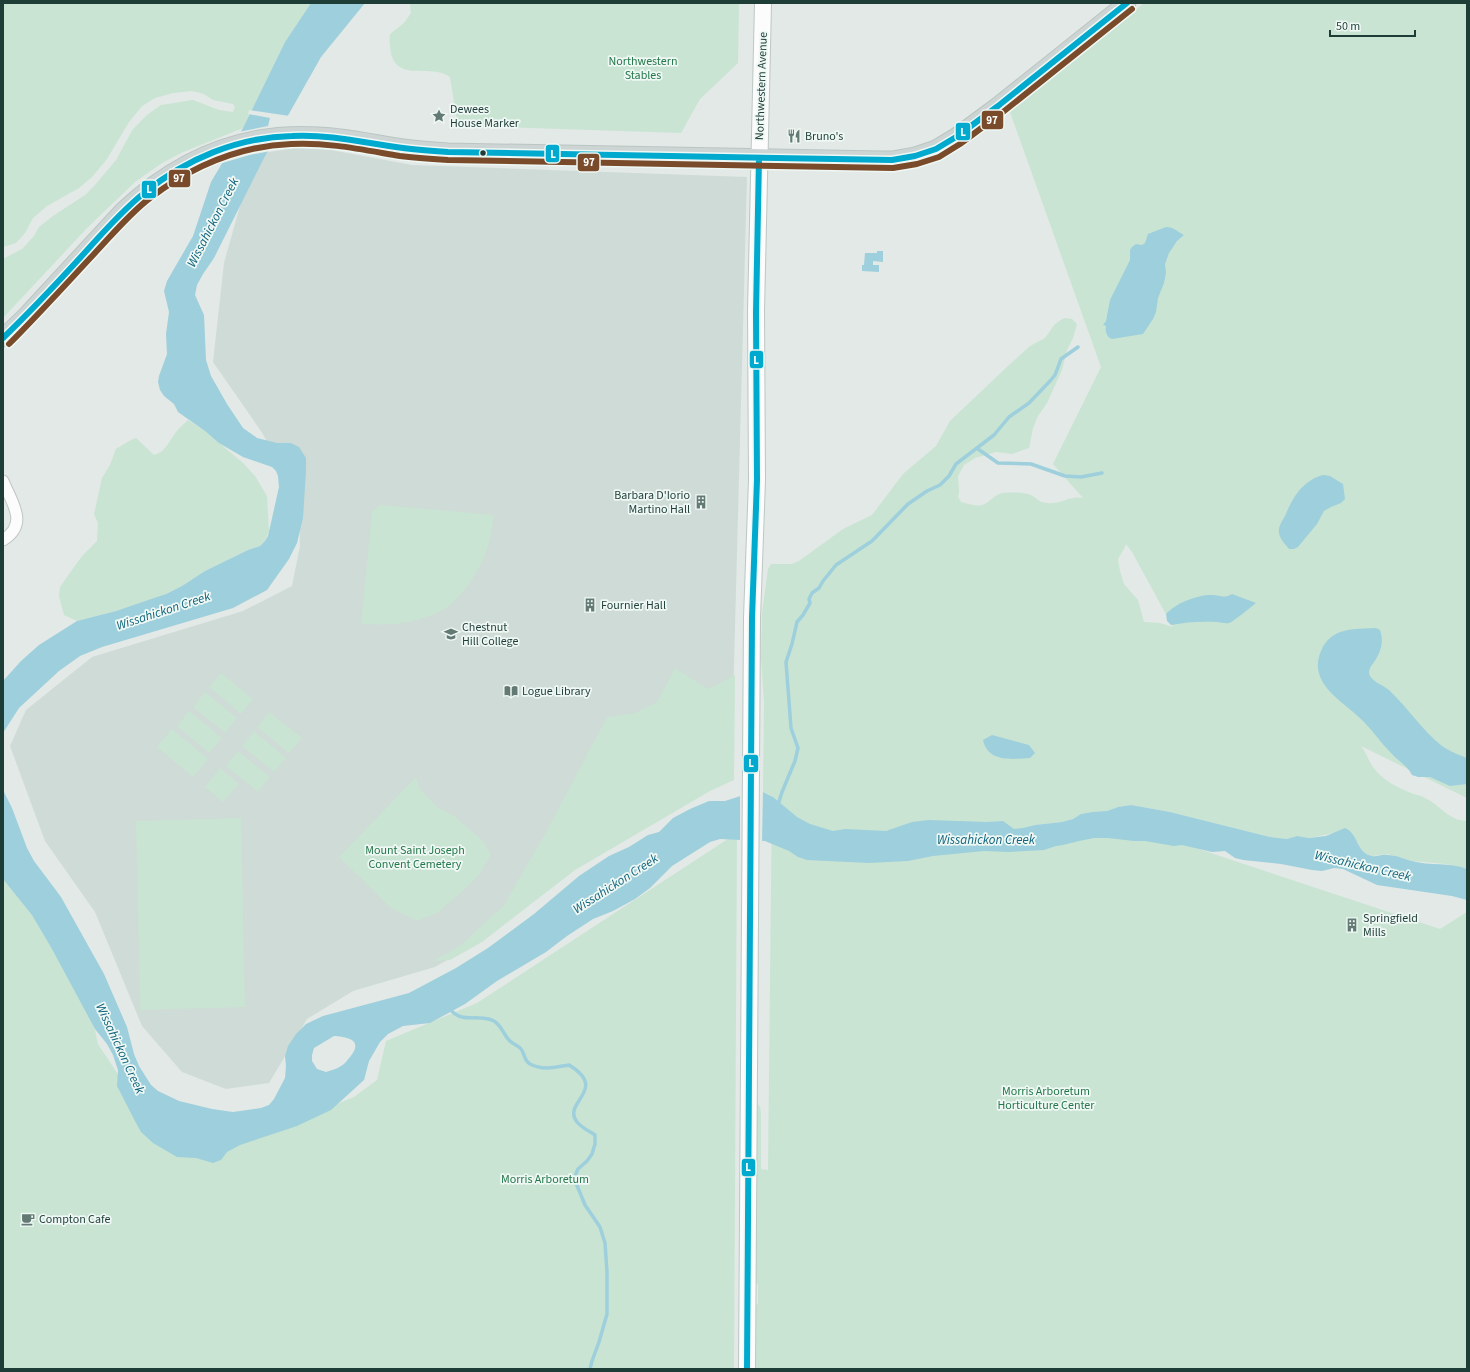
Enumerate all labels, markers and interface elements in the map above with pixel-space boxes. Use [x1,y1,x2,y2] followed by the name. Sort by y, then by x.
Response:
[1330,12,1415,38] scale bar
[1336,18,1360,35] text: 50 m
[751,32,772,140] street label: Northwestern Avenue
[609,53,677,84] park label: Northwestern Stables
[450,101,520,132] place label: Dewees House Marker
[431,108,447,124] place icon: Dewees House Marker
[981,110,1004,130] line badge: 97
[986,113,998,128] text: 97
[955,122,971,141] line badge: L
[960,125,966,140] text: L
[786,128,802,144] restaurant icon: Bruno's
[805,128,843,145] place label: Bruno's
[545,144,560,163] line badge: L
[550,147,556,162] text: L
[478,148,488,158] unlabelled marker
[577,153,600,172] line badge: 97
[583,155,595,170] text: 97
[168,169,191,188] line badge: 97
[173,171,185,186] text: 97
[183,174,244,270] water label: Wissahickon Creek
[141,180,157,199] line badge: L
[146,182,152,197] text: L
[749,350,764,369] line badge: L
[753,353,759,368] text: L
[614,487,690,518] place label: Barbara D'Iorio Martino Hall
[693,494,709,510] building icon: Barbara D'Iorio Martino Hall
[114,587,213,635] water label: Wissahickon Creek
[582,597,598,613] building icon: Fournier Hall
[601,597,666,614] place label: Fournier Hall
[462,619,518,650] place label: Chestnut Hill College
[443,626,459,642] school or university icon: Chestnut Hill College
[503,683,519,699] library icon: Logue Library
[522,683,591,700] place label: Logue Library
[743,754,759,773] line badge: L
[748,756,754,771] text: L
[937,831,1036,849] water label: Wissahickon Creek
[365,842,465,873] park label: Mount Saint Joseph Convent Cemetery
[1313,846,1413,886] water label: Wissahickon Creek
[570,849,662,918] water label: Wissahickon Creek
[1363,910,1418,941] place label: Springfield Mills
[1344,917,1360,933] building icon: Springfield Mills
[91,1000,149,1097] water label: Wissahickon Creek
[998,1083,1095,1114] park label: Morris Arboretum Horticulture Center
[741,1158,756,1177] line badge: L
[745,1160,751,1175] text: L
[501,1171,589,1188] park label: Morris Arboretum
[20,1211,36,1227] cafe icon: Compton Cafe
[39,1211,110,1228] place label: Compton Cafe

